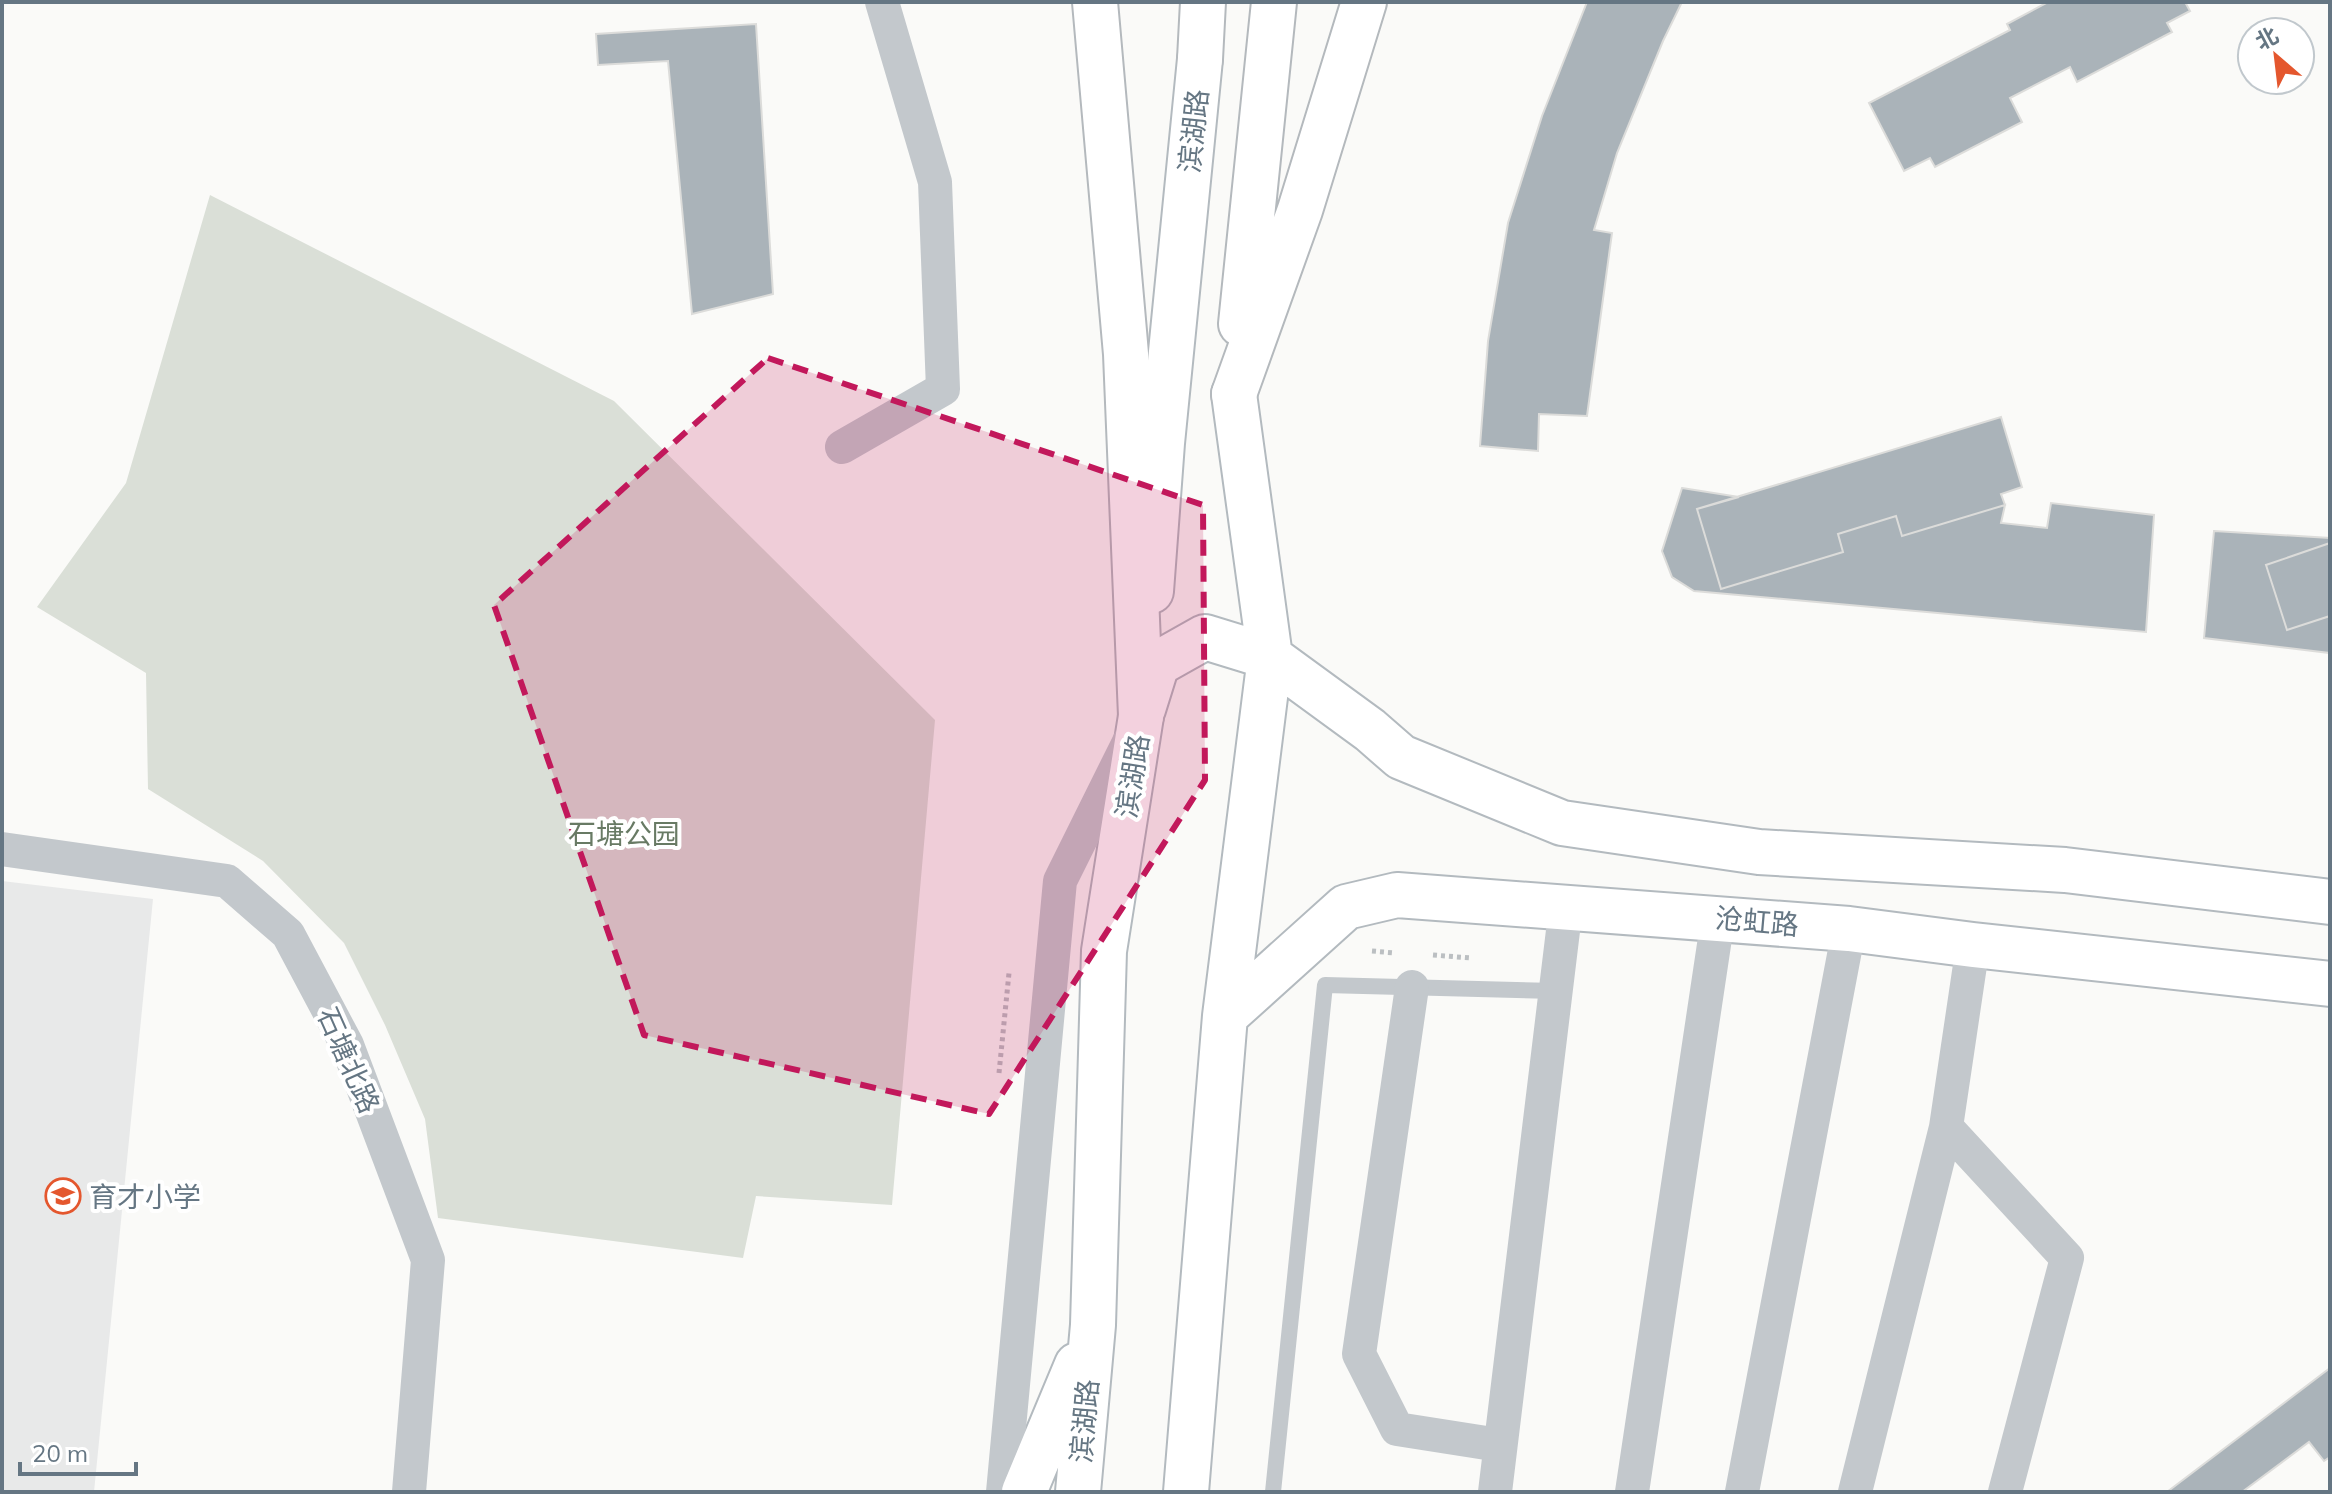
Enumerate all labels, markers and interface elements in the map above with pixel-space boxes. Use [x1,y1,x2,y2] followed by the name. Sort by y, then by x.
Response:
[2236,16,2316,96] north arrow
[2250,21,2283,56] text: 北
[1171,87,1215,175] street label: 滨湖路
[1108,732,1156,820] street label: 滨湖路
[568,816,680,851] park label: 石塘公园
[1714,900,1800,942] street label: 沧虹路
[310,1002,388,1118] street label: 石塘北路
[44,1177,82,1215] school or university icon: 育才小学
[89,1179,201,1214] place label: 育才小学
[1063,1378,1105,1464] street label: 滨湖路
[20,1426,136,1476] scale bar
[32,1438,88,1468] text: 20 m

